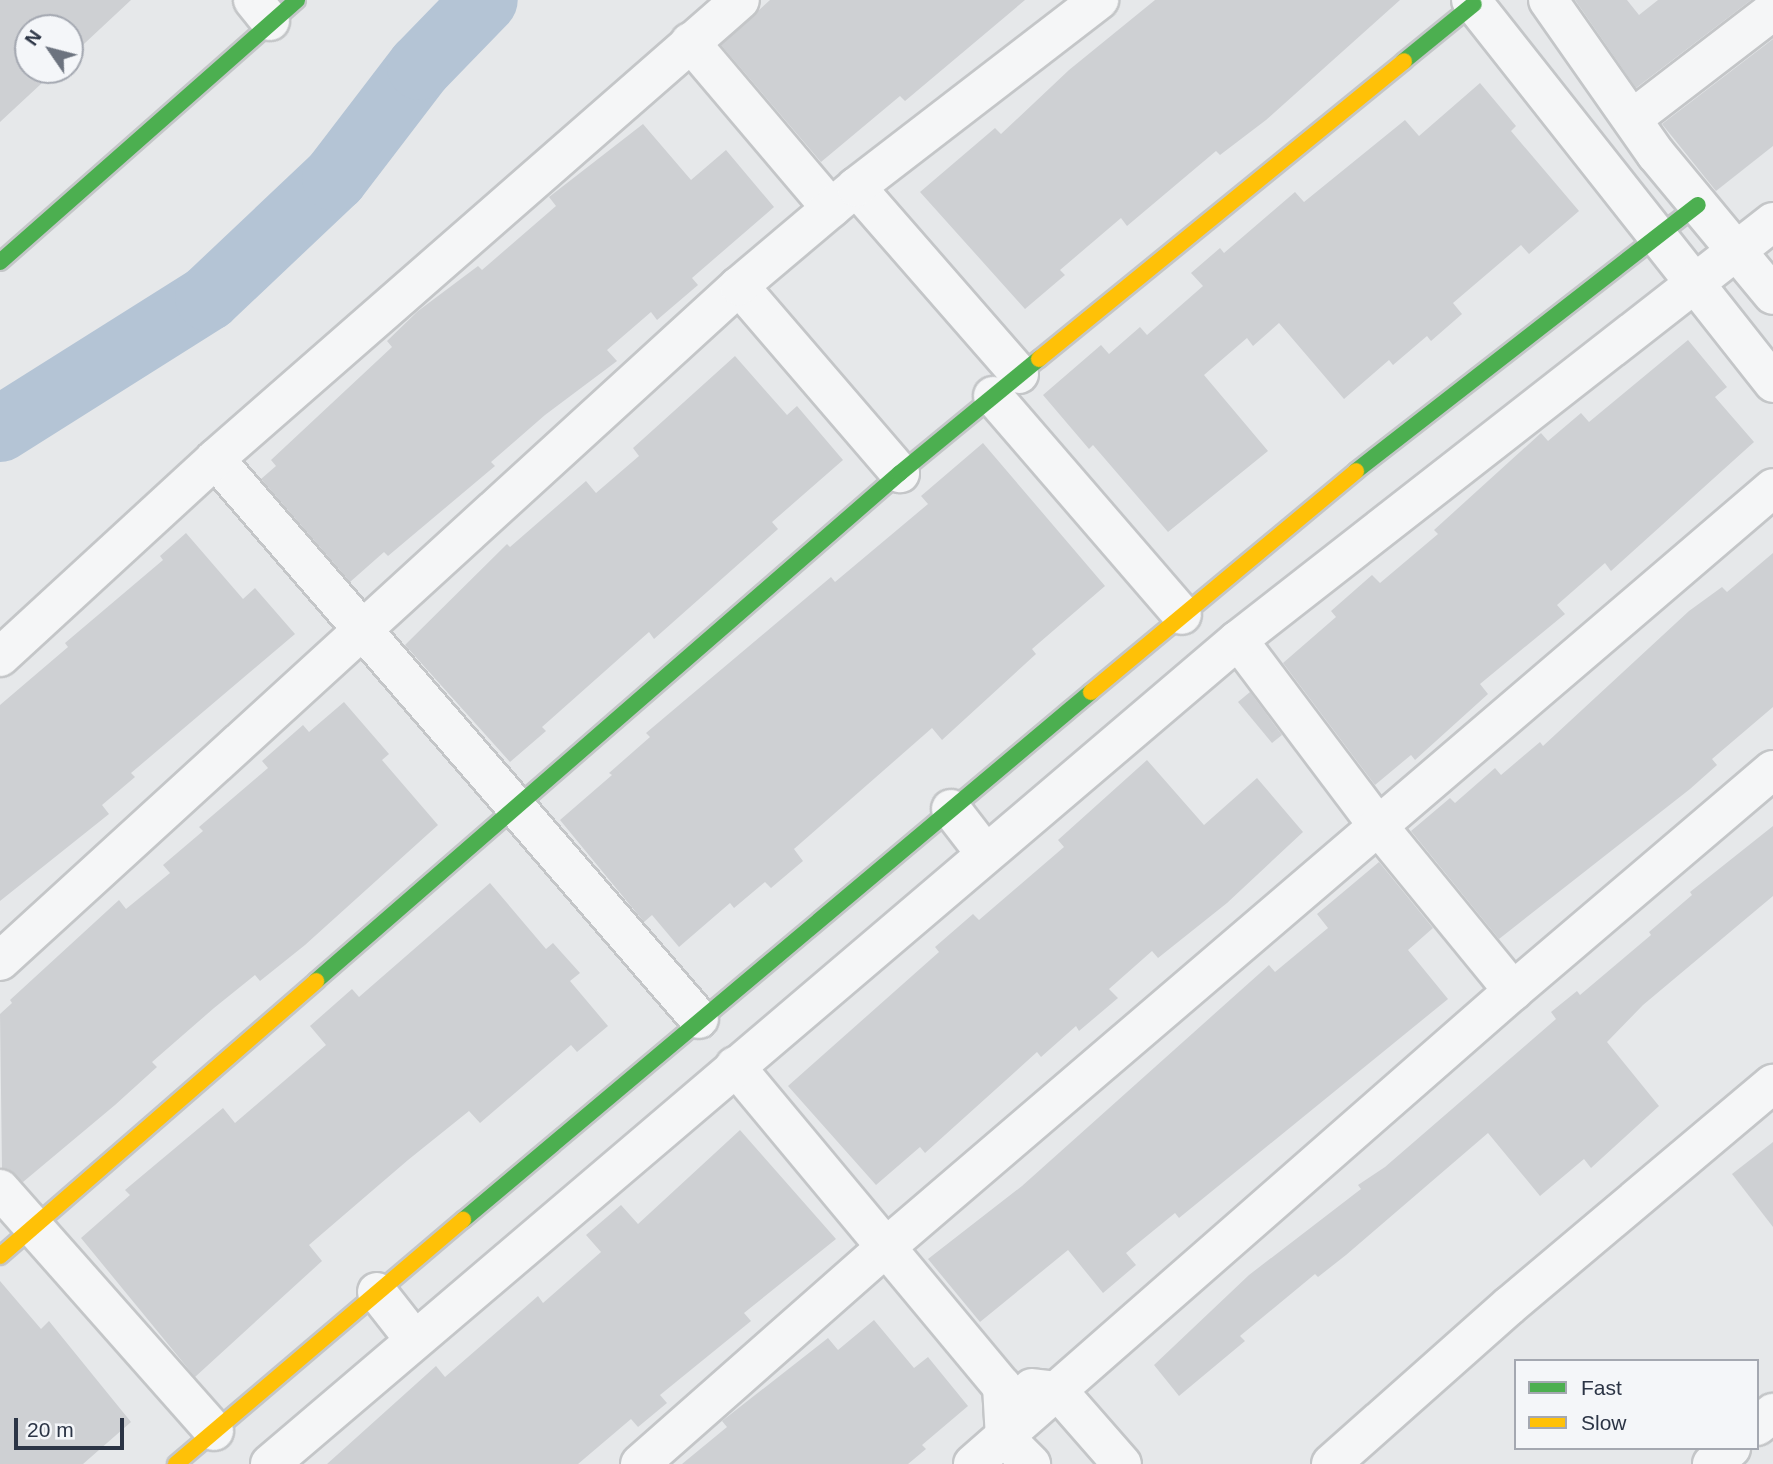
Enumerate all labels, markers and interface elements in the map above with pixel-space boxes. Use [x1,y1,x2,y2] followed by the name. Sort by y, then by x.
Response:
[14,14,84,84] north arrow
[20,26,46,49] text: N
[1514,1359,1759,1450] legend
[1581,1376,1622,1399] text: Fast
[18,1404,128,1448] scale bar
[1581,1411,1627,1434] text: Slow
[27,1418,74,1441] text: 20 m

